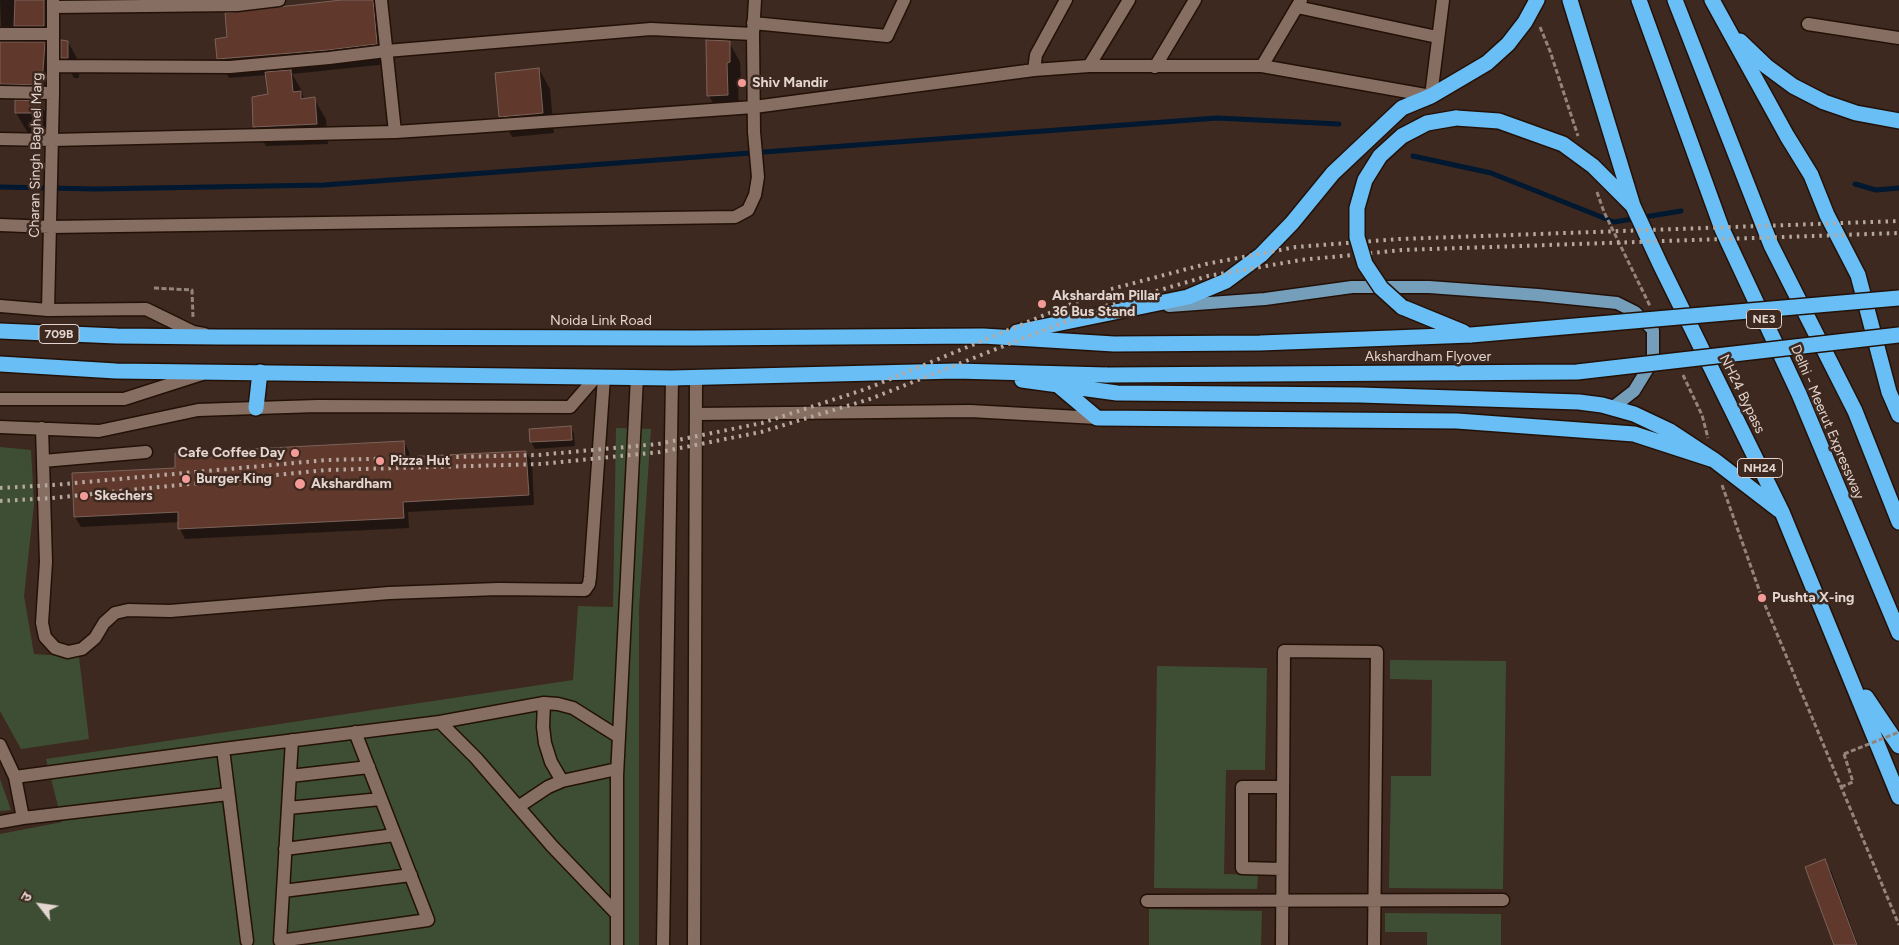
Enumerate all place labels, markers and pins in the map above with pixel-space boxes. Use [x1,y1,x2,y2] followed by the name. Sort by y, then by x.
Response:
[752,75,828,91] place label: Shiv Mandir
[736,77,748,89] marker: Shiv Mandir
[1052,288,1160,321] place label: Akshardam Pillar 36 Bus Stand
[1036,298,1048,310] marker: Akshardam Pillar 36 Bus Stand
[178,445,285,461] place label: Cafe Coffee Day
[289,447,301,459] marker: Cafe Coffee Day
[390,453,450,469] place label: Pizza Hut
[374,455,386,467] marker: Pizza Hut
[196,471,272,487] place label: Burger King
[180,473,192,485] marker: Burger King
[311,476,392,492] place label: Akshardham
[293,477,307,491] marker: Akshardham
[94,488,153,504] place label: Skechers
[78,490,90,502] marker: Skechers
[1772,590,1854,606] place label: Pushta X-ing
[1756,592,1768,604] marker: Pushta X-ing

